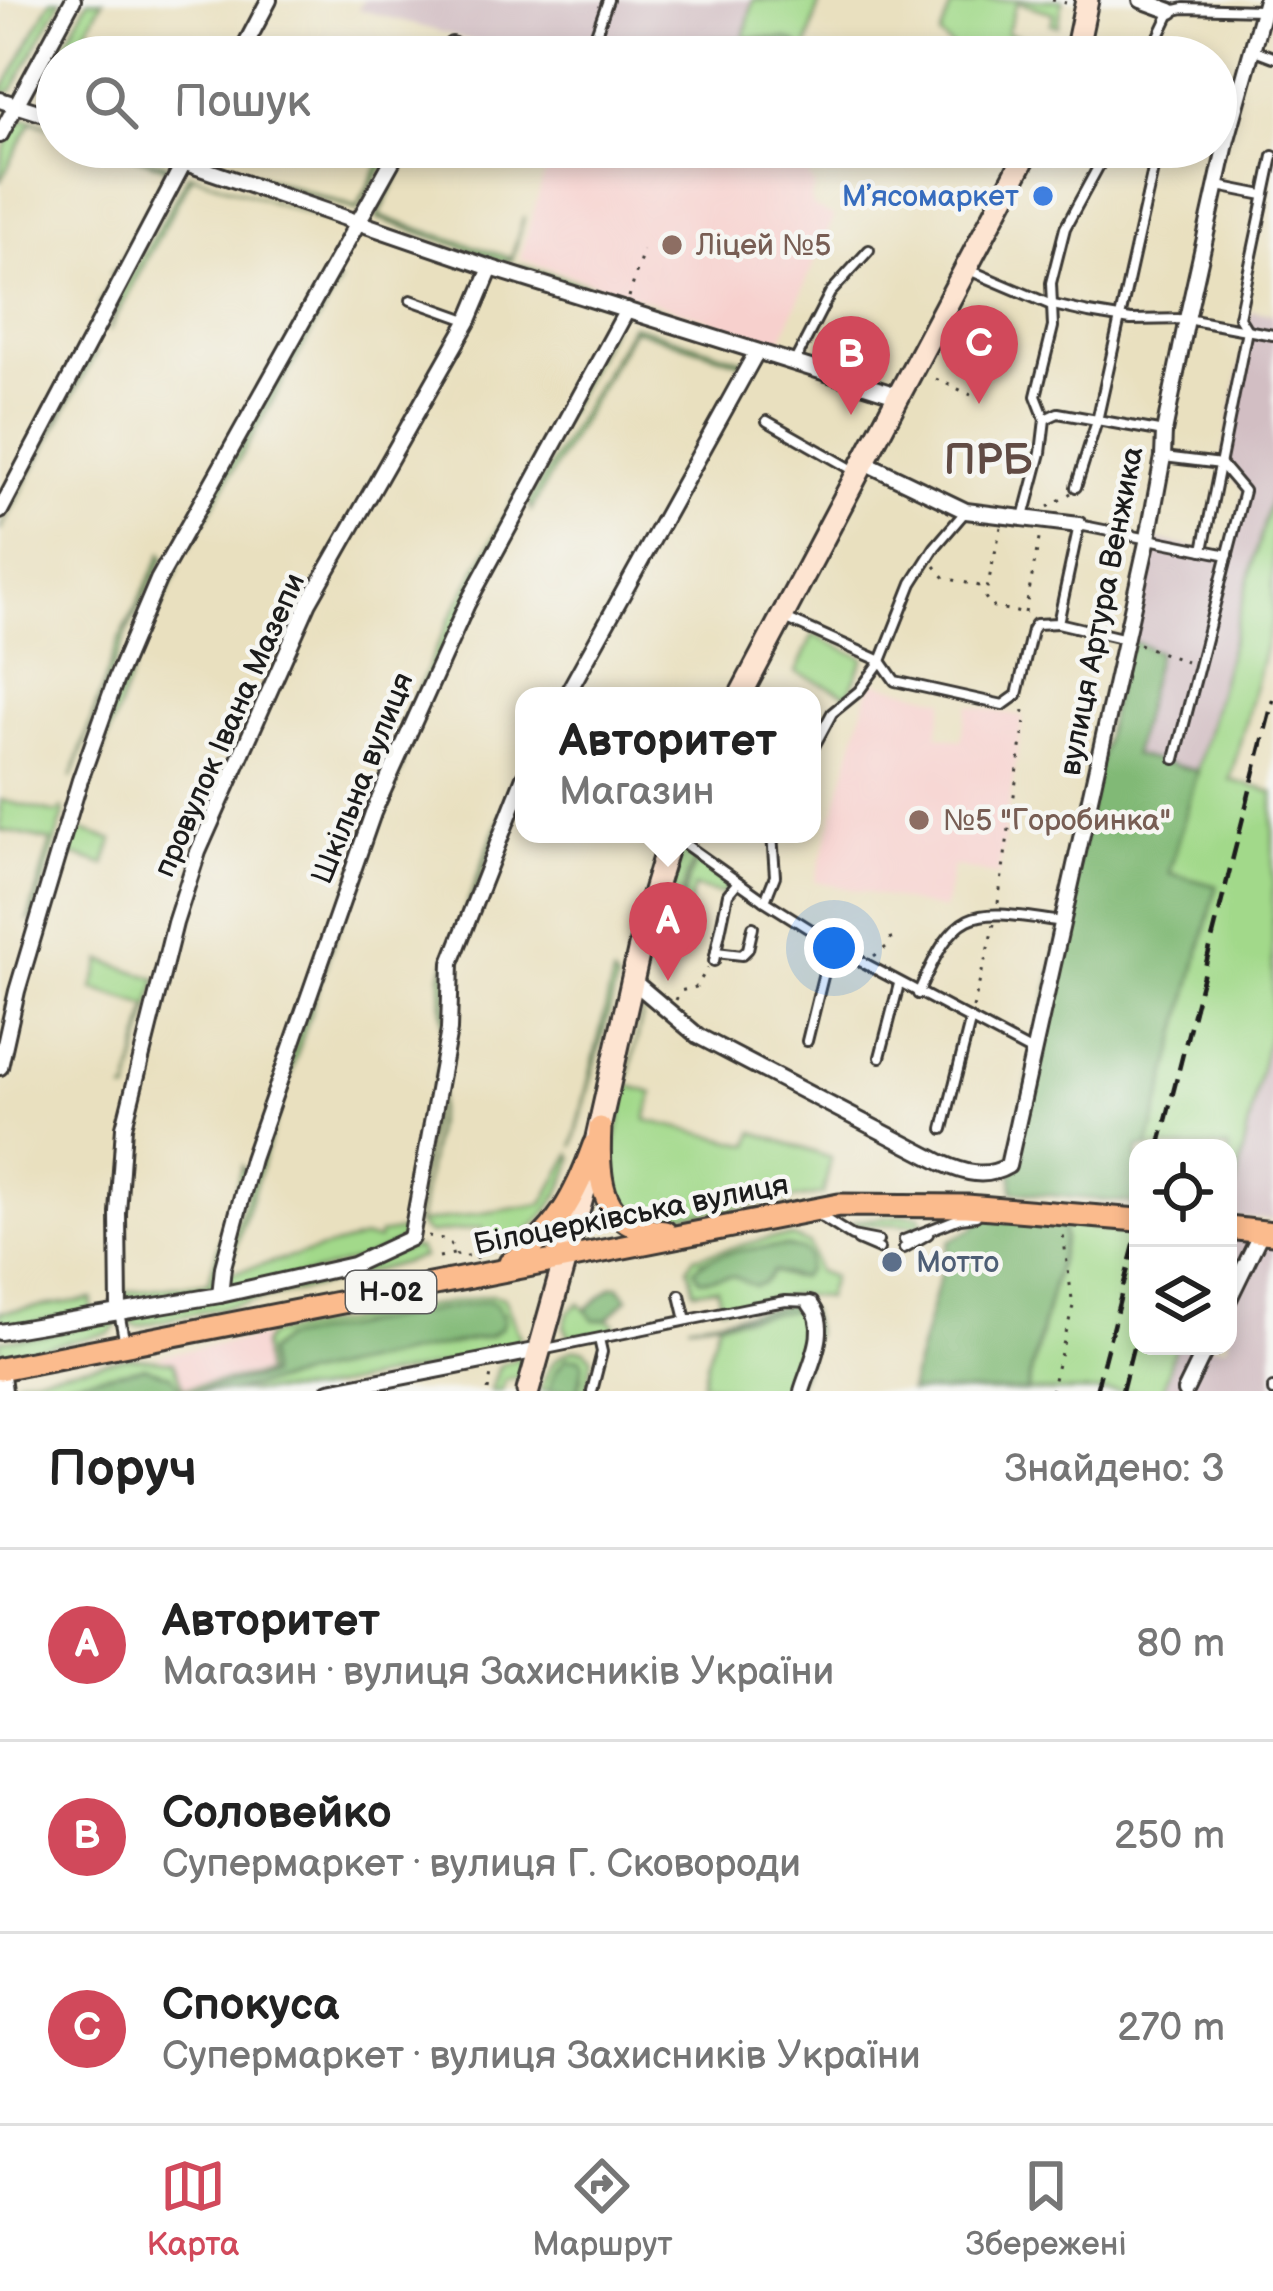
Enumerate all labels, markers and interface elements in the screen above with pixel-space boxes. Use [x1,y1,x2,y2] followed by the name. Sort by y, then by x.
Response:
[36,36,1237,168] search box
[78,69,144,135] icon: search
[174,75,311,130] text: Пошук
[842,179,1019,215] place label: Мʼясомаркет
[1030,183,1056,209] marker: Мʼясомаркет
[695,228,831,264] place label: Ліцей №5
[659,232,685,258] marker: Ліцей №5
[940,305,1018,404] pin: C
[812,316,890,415] pin: B
[944,436,1032,487] district label: ПРБ
[1052,443,1152,779] street label: вулиця Артура Венжика
[147,568,313,883] street label: провулок Івана Мазепи
[304,667,422,889] street label: Шкільна вулиця
[515,687,821,843] popup
[559,714,777,769] text: Авторитет
[559,769,715,816] text: Магазин
[943,803,1171,839] place label: №5 "Горобинка"
[906,807,932,833] marker: №5 "Горобинка"
[629,882,707,981] pin: A
[804,918,864,978] your location
[1129,1139,1237,1355] map controls
[1129,1139,1237,1247] button: locate
[471,1167,792,1263] street label: Білоцерківська вулиця
[916,1245,999,1281] place label: Мотто
[1129,1247,1237,1355] button: layers
[879,1249,905,1275] marker: Мотто
[346,1271,436,1313] road number: Н-02
[48,1439,197,1500] text: Поруч
[1004,1446,1225,1493] text: Знайдено: 3
[162,1594,380,1649] text: Авторитет
[75,1621,99,1668] text: A
[1137,1621,1225,1668] text: 80 m
[162,1649,834,1696] text: Магазин · вулиця Захисників України
[162,1786,392,1841] text: Соловейко
[73,1813,101,1860] text: B
[1114,1813,1225,1860] text: 250 m
[162,1841,801,1888] text: Супермаркет · вулиця Г. Сковороди
[162,1978,339,2033] text: Спокуса
[73,2005,101,2052] text: C
[1117,2005,1225,2052] text: 270 m
[162,2033,921,2080] text: Супермаркет · вулиця Захисників України
[146,2153,239,2265] tab: Карта
[532,2153,673,2265] tab: Маршрут
[966,2153,1127,2265] tab: Збережені

